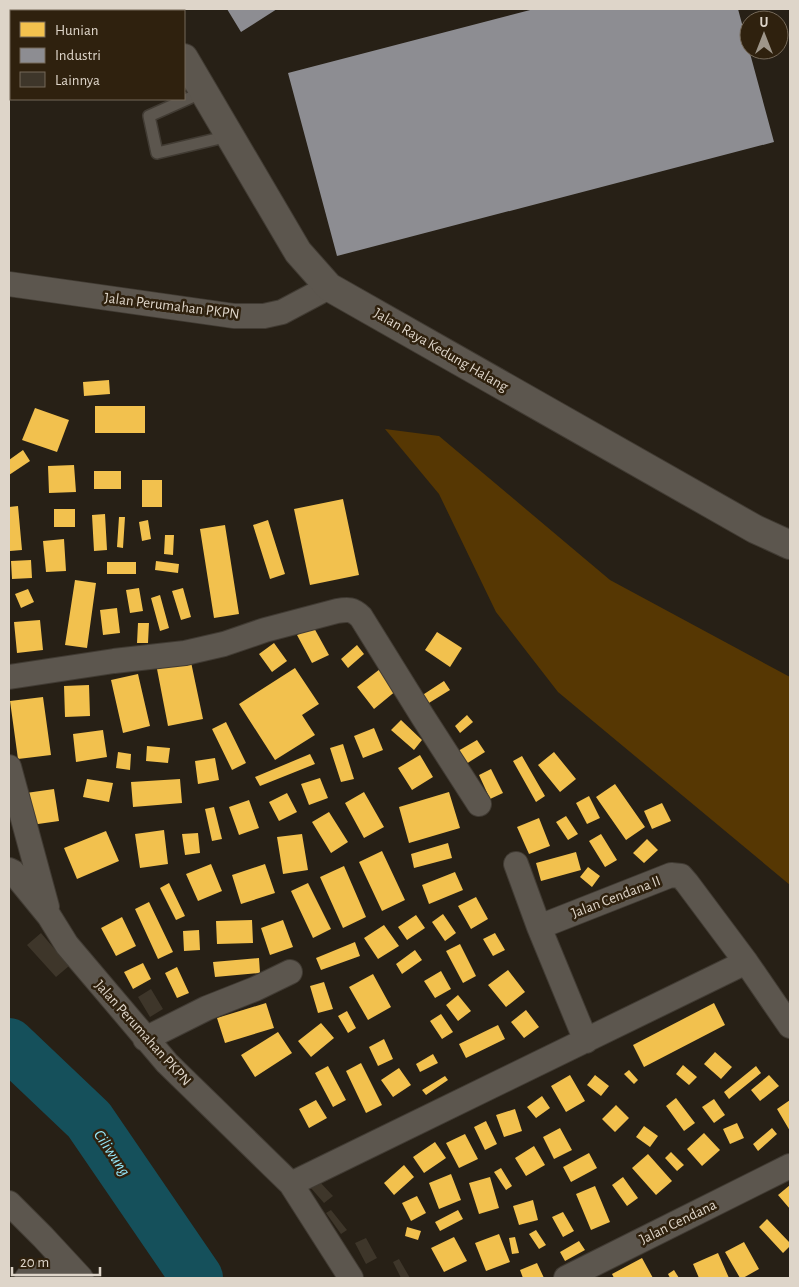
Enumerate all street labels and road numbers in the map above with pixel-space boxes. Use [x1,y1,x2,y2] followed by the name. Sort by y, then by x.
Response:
[103,290,241,322] street label: Jalan Perumahan PKPN
[371,305,511,395] street label: Jalan Raya Kedung Halang
[569,873,663,921] street label: Jalan Cendana II
[92,977,194,1089] street label: Jalan Perumahan PKPN
[637,1197,719,1247] street label: Jalan Cendana

